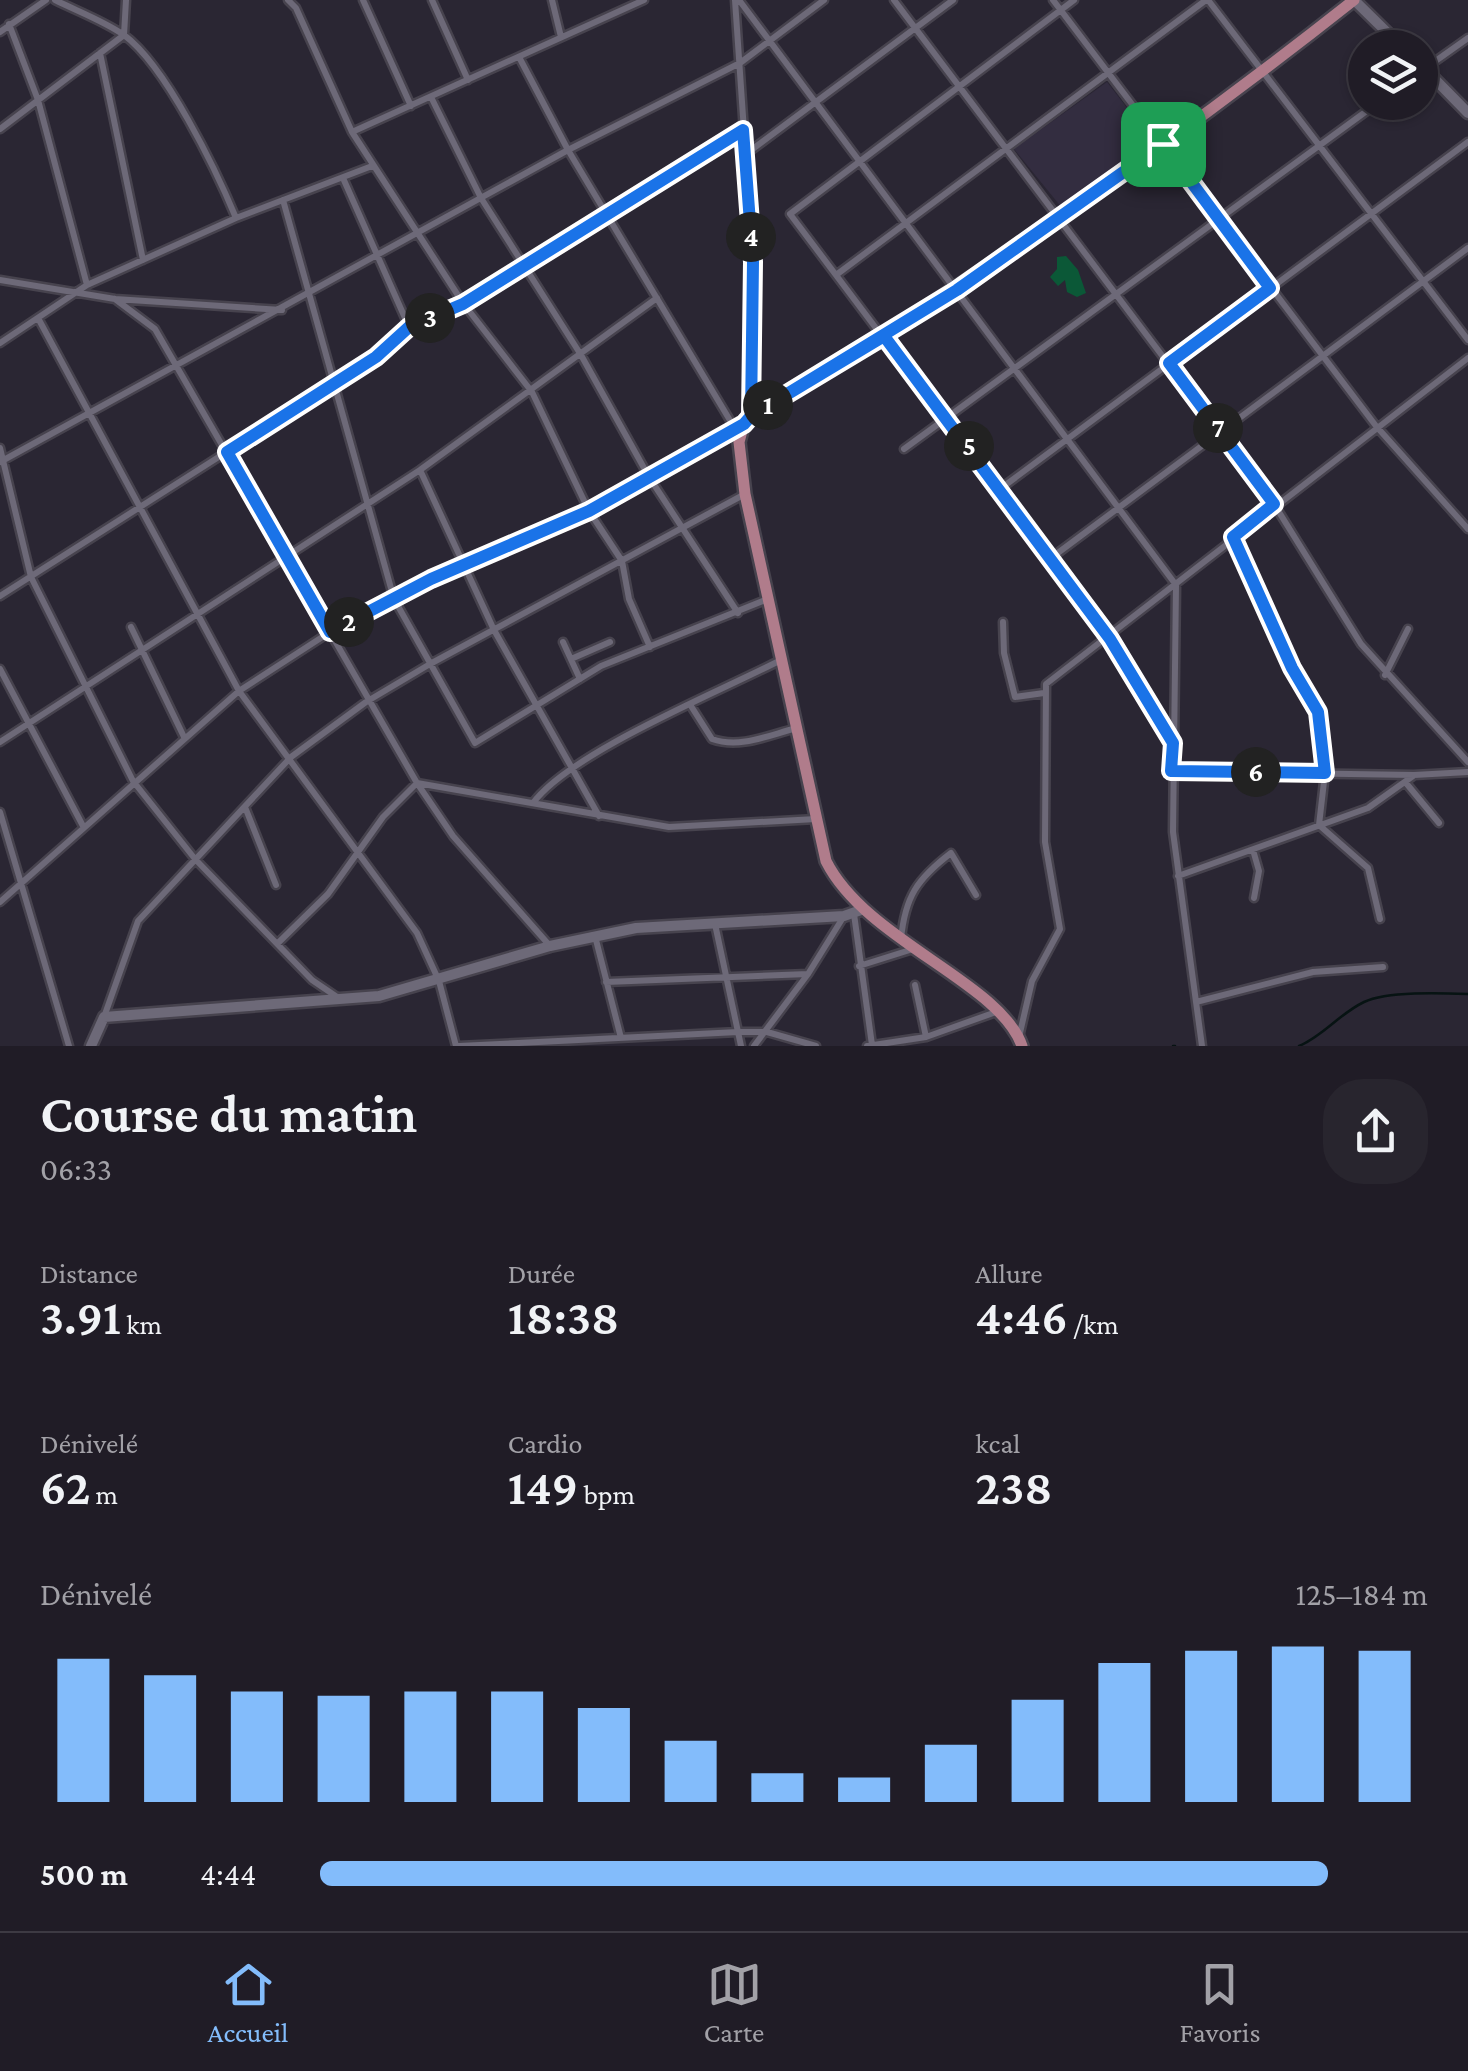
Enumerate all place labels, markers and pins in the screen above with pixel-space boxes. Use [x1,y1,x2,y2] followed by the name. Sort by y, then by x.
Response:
[1121,102,1206,187] pin
[726,212,776,262] pin: 4
[405,293,455,343] pin: 3
[743,380,793,430] pin: 1
[1193,403,1243,453] pin: 7
[944,421,994,471] pin: 5
[324,597,374,647] pin: 2
[1231,747,1281,797] pin: 6

